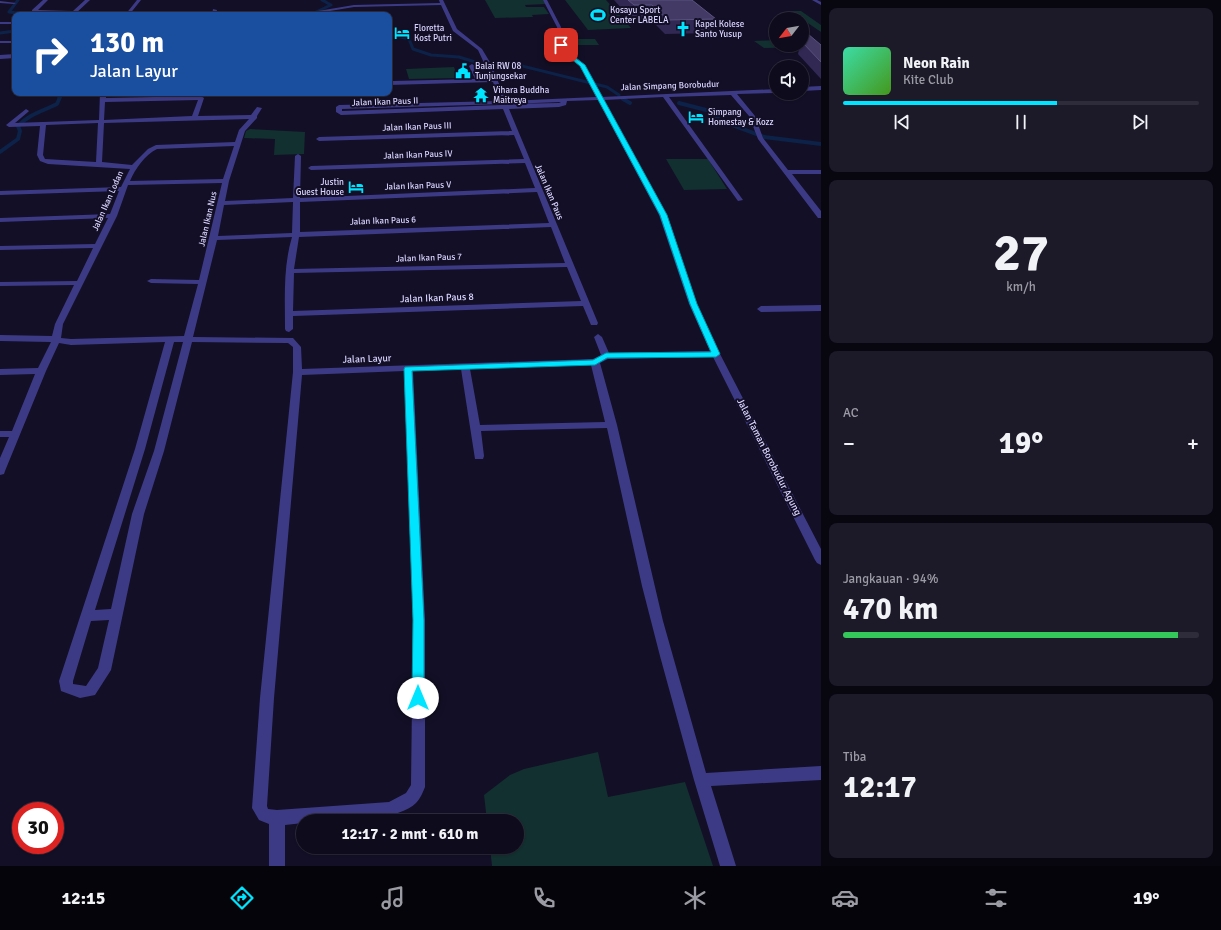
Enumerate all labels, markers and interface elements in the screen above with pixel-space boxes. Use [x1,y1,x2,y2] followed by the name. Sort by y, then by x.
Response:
[610,5,669,26] place label: Kosayu Sport Center LABELA
[589,6,607,24] sports icon: Kosayu Sport Center LABELA
[769,12,809,52] north arrow
[769,12,809,100] map controls
[695,19,745,40] place label: Kapel Kolese Santo Yusup
[674,20,692,38] church icon: Kapel Kolese Santo Yusup
[414,23,452,44] place label: Floretta Kost Putri
[393,24,411,42] hotel icon: Floretta Kost Putri
[90,26,164,60] text: 130 m
[24,28,76,80] icon: right
[544,28,578,62] pin
[550,34,572,56] icon: arrive
[903,54,970,72] text: Neon Rain
[90,60,178,82] text: Jalan Layur
[769,60,809,100] button: sound
[475,61,527,82] place label: Balai RW 08 Tunjungsekar
[454,62,472,80] public building icon: Balai RW 08 Tunjungsekar
[903,72,954,88] text: Kite Club
[620,79,720,93] street label: Jalan Simpang Borobudur
[493,85,550,106] place label: Vihara Buddha Maitreya
[472,86,490,104] temple icon: Vihara Buddha Maitreya
[351,95,419,109] street label: Jalan Ikan Paus II
[708,107,774,128] place label: Simpang Homestay & Kozz
[687,108,705,126] hotel icon: Simpang Homestay & Kozz
[891,111,913,133] icon: previous
[1010,111,1032,133] icon: pause
[1129,111,1151,133] icon: next
[382,120,452,134] street label: Jalan Ikan Paus III
[383,148,454,162] street label: Jalan Ikan Paus IV
[532,163,566,222] street label: Jalan Ikan Paus
[90,169,126,233] street label: Jalan Ikan Lodan
[296,177,344,198] place label: Justin Guest House
[347,178,365,196] hotel icon: Justin Guest House
[385,179,452,193] street label: Jalan Ikan Paus V
[196,190,220,248] street label: Jalan Ikan Nus
[350,214,416,228] street label: Jalan Ikan Paus 6
[993,221,1049,285] text: 27
[396,251,462,265] street label: Jalan Ikan Paus 7
[1006,279,1036,295] text: km/h
[400,291,474,305] street label: Jalan Ikan Paus 8
[342,352,392,366] street label: Jalan Layur
[734,396,804,518] street label: Jalan Taman Borobudur Agung
[843,405,859,421] text: AC
[999,425,1043,462] text: 19°
[843,430,855,457] text: −
[1187,430,1199,457] text: +
[843,571,938,587] text: Jangkauan · 94%
[843,591,938,628] text: 470 km
[397,677,439,719] position arrow
[843,749,866,765] text: Tiba
[843,769,917,806] text: 12:17
[12,802,64,854] speed limit sign: 30
[342,825,478,843] text: 12:17 · 2 mnt · 610 m
[228,884,256,912] icon: directions
[379,884,407,912] icon: music
[530,884,558,912] icon: phone
[681,884,709,912] icon: climate
[831,884,859,912] icon: car
[982,884,1010,912] icon: filters
[61,887,106,909] text: 12:15
[1133,887,1160,909] text: 19°

